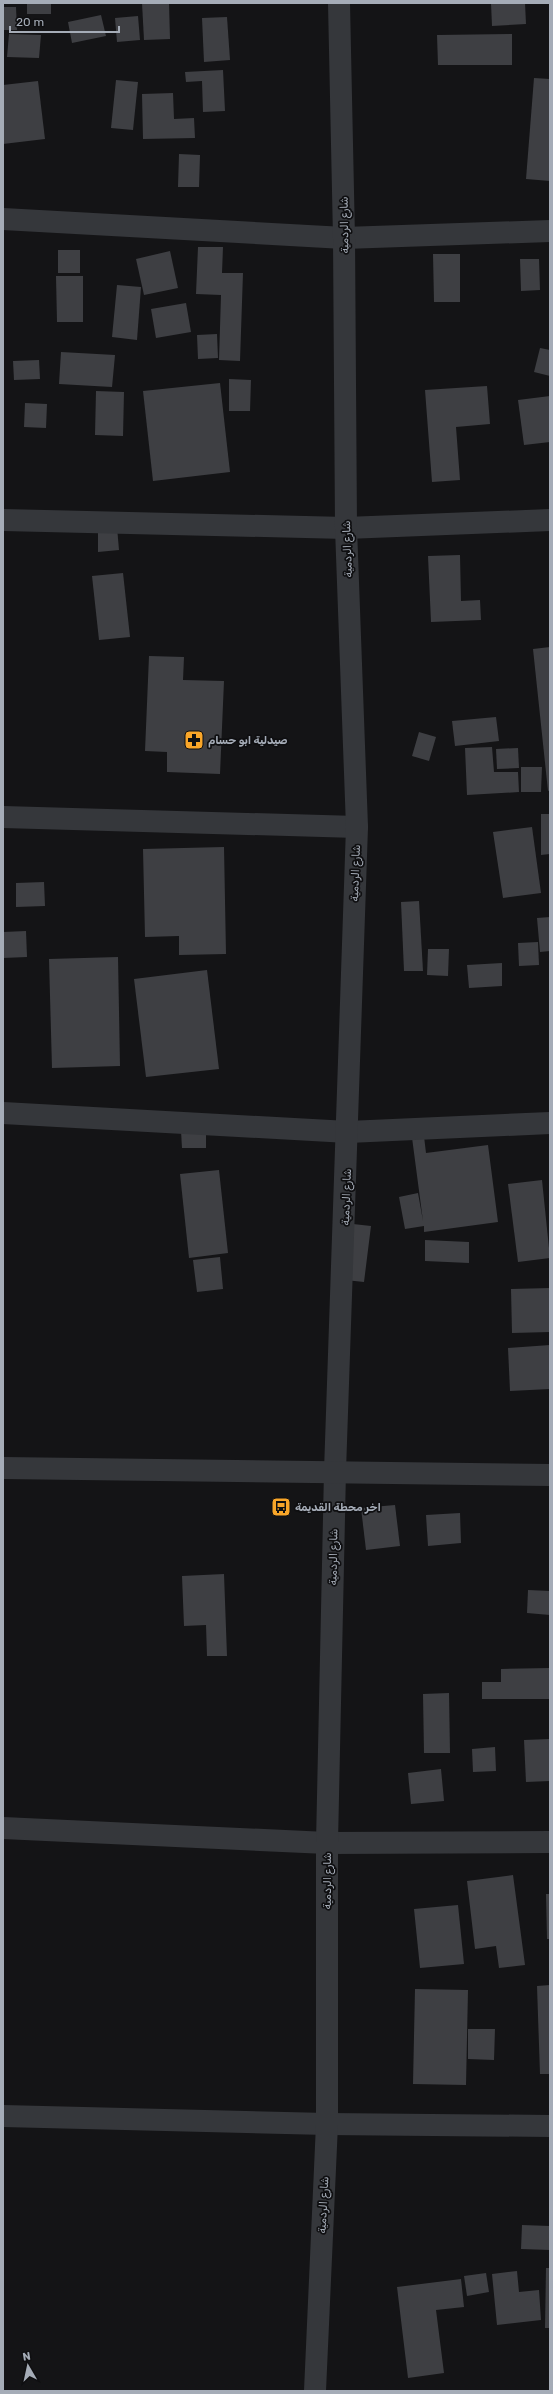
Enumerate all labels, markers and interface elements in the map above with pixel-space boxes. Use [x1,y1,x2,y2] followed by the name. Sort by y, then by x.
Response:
[10,8,119,34] scale bar
[16,15,44,29] text: 20 m
[338,196,353,254] street label: شارع الردمية
[340,520,357,578] street label: شارع الردمية
[183,729,205,751] pharmacy icon: صيدلية ابو حسام
[208,734,288,748] place label: صيدلية ابو حسام
[348,844,365,902] street label: شارع الردمية
[339,1168,356,1226] street label: شارع الردمية
[270,1496,292,1518] bus stop icon: اخر محطة القديمة
[295,1501,381,1514] place label: اخر محطة القديمة
[327,1528,342,1586] street label: شارع الردمية
[321,1852,336,1910] street label: شارع الردمية
[316,2176,333,2234] street label: شارع الردمية
[8,2346,48,2386] north arrow
[22,2350,32,2364] text: N

